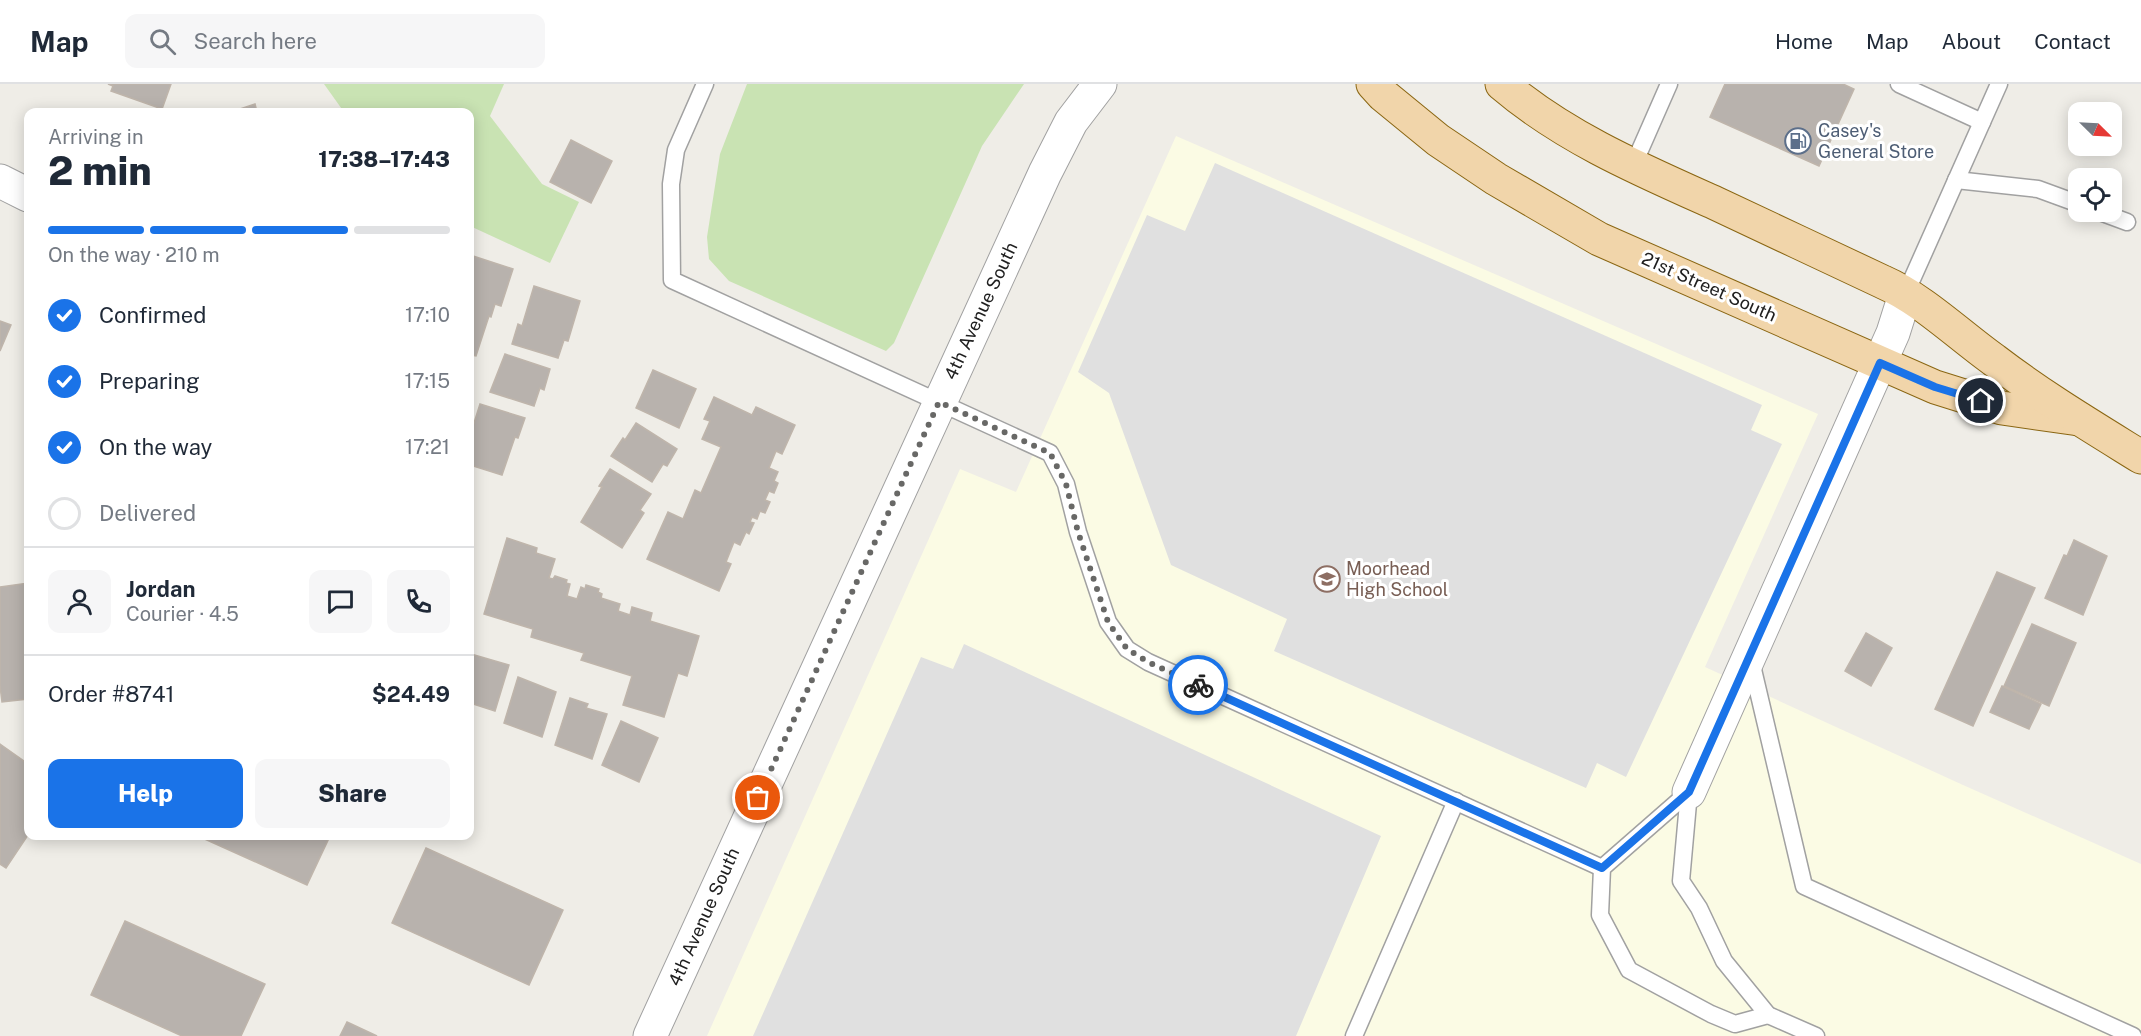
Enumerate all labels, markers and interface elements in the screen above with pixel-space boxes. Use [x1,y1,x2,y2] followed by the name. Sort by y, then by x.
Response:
[125,14,545,68] search box
[30,25,89,58] text: Map
[146,25,179,58] icon: search
[194,28,317,54] text: Search here
[1775,29,1833,54] text: Home
[1866,29,1909,54] text: Map
[1942,29,2001,54] text: About
[2034,29,2111,54] text: Contact
[2068,102,2122,156] north arrow
[2068,102,2122,222] map controls
[1818,120,1934,162] place label: Casey's General Store
[48,125,143,149] text: Arriving in
[1783,126,1813,156] fuel station icon: Casey's General Store
[318,146,450,172] text: 17:38–17:43
[48,148,152,194] text: 2 min
[2068,168,2122,222] button: locate
[940,239,1022,383] street label: 4th Avenue South
[48,243,220,267] text: On the way · 210 m
[1639,247,1780,326] street label: 21st Street South
[48,299,81,332] icon: check
[99,302,206,328] text: Confirmed
[405,303,450,327] text: 17:10
[48,365,81,398] icon: check
[99,368,200,394] text: Preparing
[404,369,450,393] text: 17:15
[1955,375,2006,426] pin
[1964,384,1997,417] icon: home
[48,431,81,464] icon: check
[99,434,212,460] text: On the way
[405,435,450,459] text: 17:21
[99,500,196,526] text: Delivered
[1346,558,1448,600] place label: Moorhead High School
[1312,564,1342,594] school or university icon: Moorhead High School
[48,570,111,633] button: person
[309,570,372,633] button: chat
[387,570,450,633] button: phone
[126,576,195,602] text: Jordan
[126,602,239,626] text: Courier · 4.5
[1168,655,1228,715] courier
[1182,669,1215,702] icon: bike
[48,681,174,707] text: Order #8741
[372,681,450,707] text: $24.49
[48,759,243,828] button: Help
[255,759,450,828] button: Share
[732,772,783,823] pin
[741,781,774,814] icon: bag
[664,844,743,989] street label: 4th Avenue South

